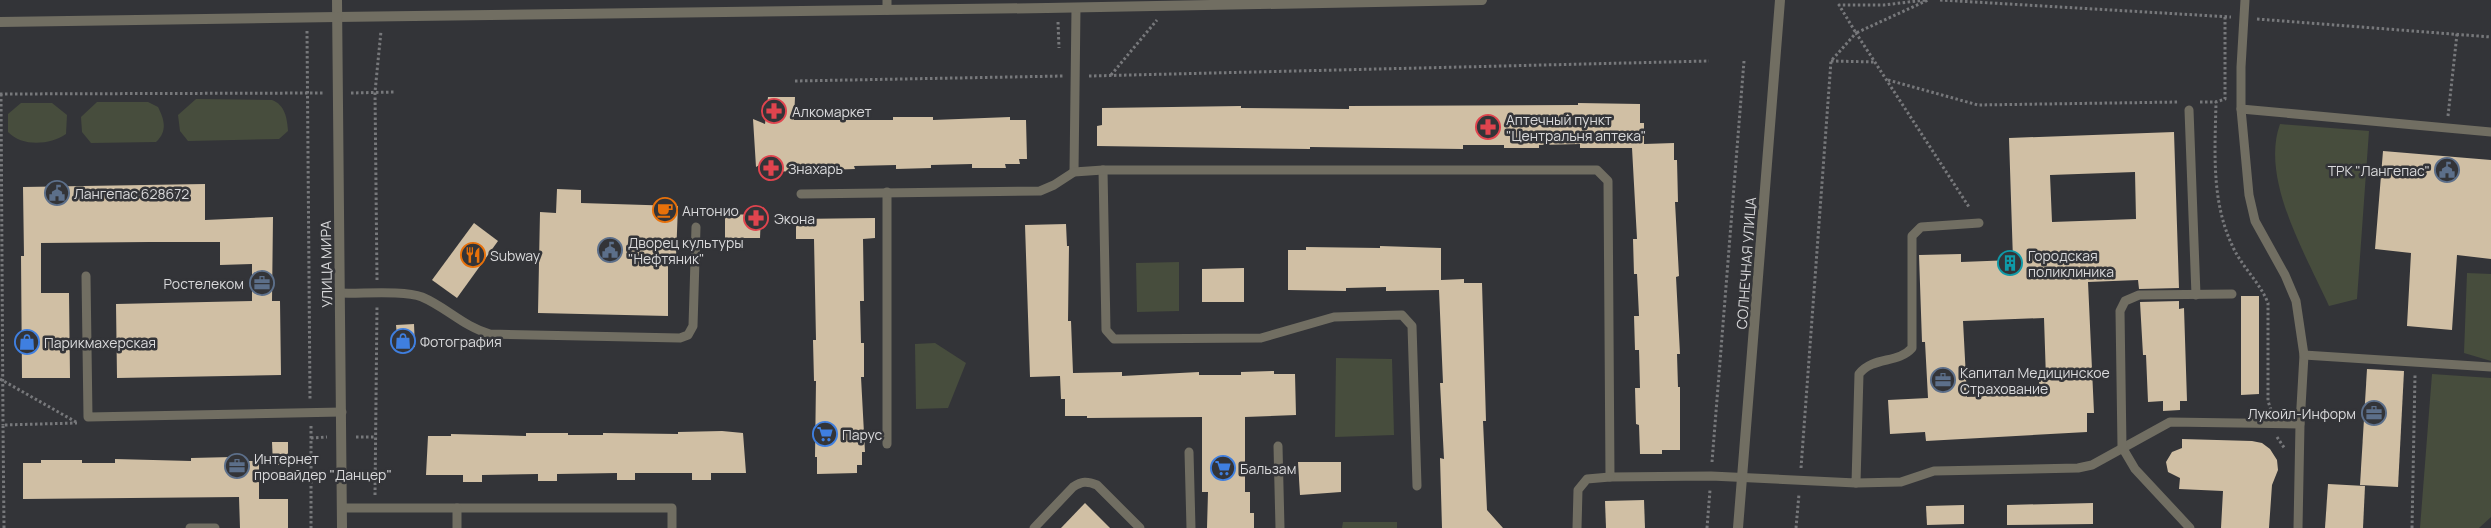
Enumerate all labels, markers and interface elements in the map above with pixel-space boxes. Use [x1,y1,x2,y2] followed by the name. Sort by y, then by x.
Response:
[761,98,787,124] pharmacy icon: Алкомаркет
[792,102,872,121] place label: Алкомаркет
[1506,110,1646,145] place label: Аптечный пункт "Центральня аптека"
[1475,114,1501,140] pharmacy icon: Аптечный пункт "Центральня аптека"
[758,155,784,181] pharmacy icon: Знахарь
[2434,157,2460,183] public building icon: ТРК "Лангепас"
[788,159,843,178] place label: Знахарь
[2328,161,2430,180] place label: ТРК "Лангепас"
[44,180,70,206] public building icon: Лангепас 628672
[74,184,189,203] place label: Лангепас 628672
[1732,196,1760,330] street label: СОЛНЕЧНАЯ УЛИЦА
[652,197,678,223] cafe icon: Антонио
[682,201,739,220] place label: Антонио
[743,205,769,231] pharmacy icon: Экона
[774,209,815,228] place label: Экона
[316,220,336,308] street label: УЛИЦА МИРА
[628,233,744,268] place label: Дворец культуры "Нефтяник"
[597,237,623,263] public building icon: Дворец культуры "Нефтяник"
[460,242,486,268] restaurant icon: Subway
[490,246,541,265] place label: Subway
[2028,246,2114,281] place label: Городская поликлиника
[1997,250,2023,276] building icon: Городская поликлиника
[249,270,275,296] office icon: Ростелеком
[163,274,244,293] place label: Ростелеком
[390,328,416,354] shop icon: Фотография
[14,329,40,355] shop icon: Парикмахерская
[420,332,502,351] place label: Фотография
[44,333,156,352] place label: Парикмахерская
[1960,363,2110,398] place label: Капитал Медицинское Страхование
[1930,367,1956,393] office icon: Капитал Медицинское Страхование
[2361,400,2387,426] office icon: Лукойл-Информ
[2248,404,2356,423] place label: Лукойл-Информ
[812,421,838,447] supermarket icon: Парус
[842,425,883,444] place label: Парус
[254,449,392,484] place label: Интернет провайдер "Данцер"
[224,453,250,479] office icon: Интернет провайдер "Данцер"
[1210,455,1236,481] supermarket icon: Бальзам
[1240,459,1296,478] place label: Бальзам

